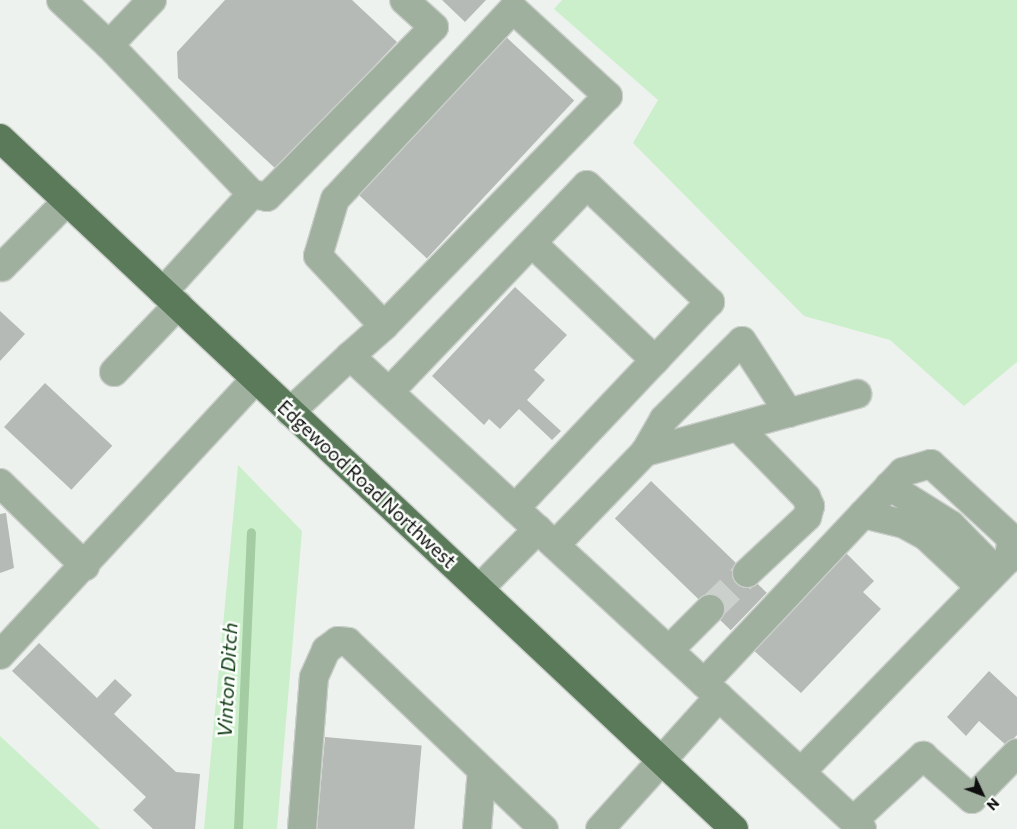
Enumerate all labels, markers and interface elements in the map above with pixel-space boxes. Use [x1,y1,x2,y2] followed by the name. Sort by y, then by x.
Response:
[273,395,461,573] street label: Edgewood Road Northwest
[212,622,242,738] water label: Vinton Ditch
[957,769,1007,819] north arrow
[984,795,1003,814] text: N

